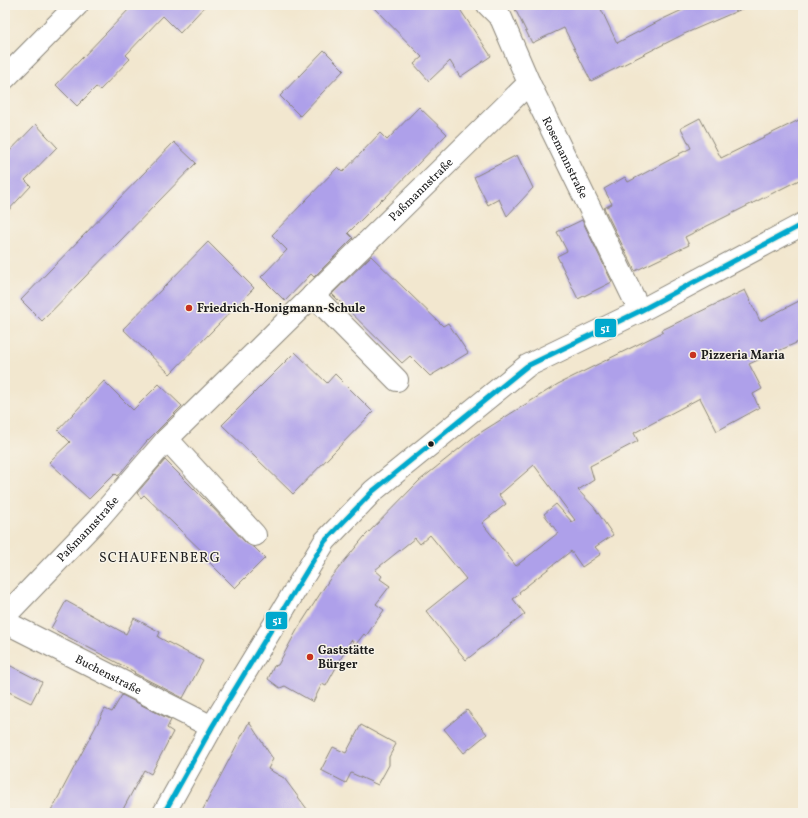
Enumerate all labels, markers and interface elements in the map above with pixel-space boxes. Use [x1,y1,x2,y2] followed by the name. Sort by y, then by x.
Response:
[538,114,591,202] street label: Rosemannstraße
[386,155,457,225] street label: Paßmannstraße
[197,301,365,317] place label: Friedrich-Honigmann-Schule
[184,303,194,313] marker: Friedrich-Honigmann-Schule
[594,318,617,338] line badge: 51
[600,322,610,337] text: 51
[701,348,785,364] place label: Pizzeria Maria
[688,350,698,360] marker: Pizzeria Maria
[426,439,436,449] unlabelled marker
[54,493,123,566] street label: Paßmannstraße
[99,549,221,568] district label: SCHAUFENBERG
[265,611,288,630] line badge: 51
[272,614,282,629] text: 51
[318,643,374,673] place label: Gaststätte Bürger
[72,652,144,699] street label: Buchenstraße
[305,652,315,662] marker: Gaststätte Bürger

